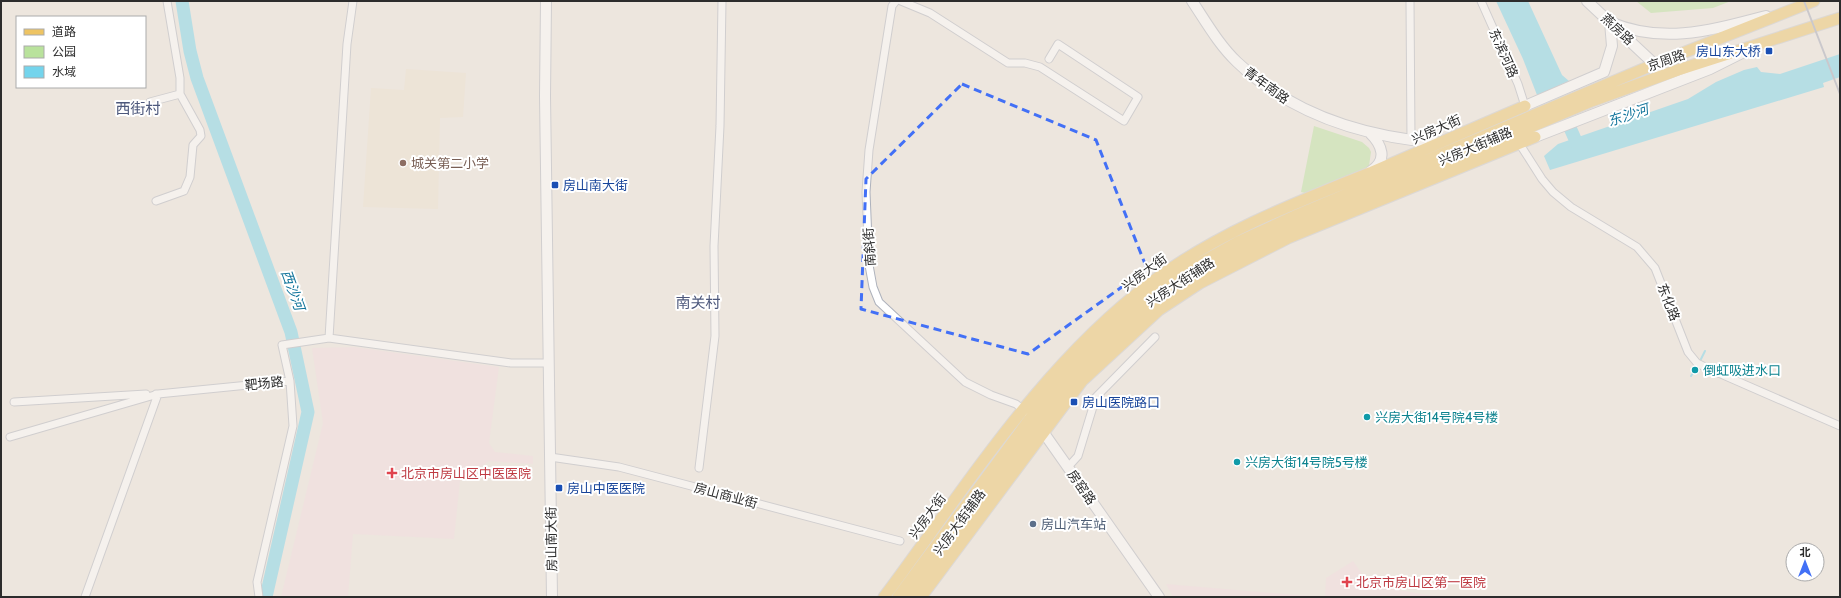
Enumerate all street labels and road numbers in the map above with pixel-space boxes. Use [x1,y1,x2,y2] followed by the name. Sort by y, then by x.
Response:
[1598,10,1638,48] street label: 燕房路
[1486,26,1522,80] street label: 东滨河路
[1645,46,1687,74] street label: 京周路
[1241,63,1293,107] street label: 青年南路
[1409,111,1463,147] street label: 兴房大街
[1436,123,1514,169] street label: 兴房大街辅路
[860,227,878,267] street label: 南斜街
[1118,250,1170,294] street label: 兴房大街
[1143,254,1217,310] street label: 兴房大街辅路
[1655,281,1683,323] street label: 东化路
[244,373,284,393] street label: 靶场路
[1064,466,1100,508] street label: 房窑路
[693,479,759,511] street label: 房山商业街
[930,486,988,558] street label: 兴房大街辅路
[905,490,949,542] street label: 兴房大街
[542,506,560,572] street label: 房山南大街

